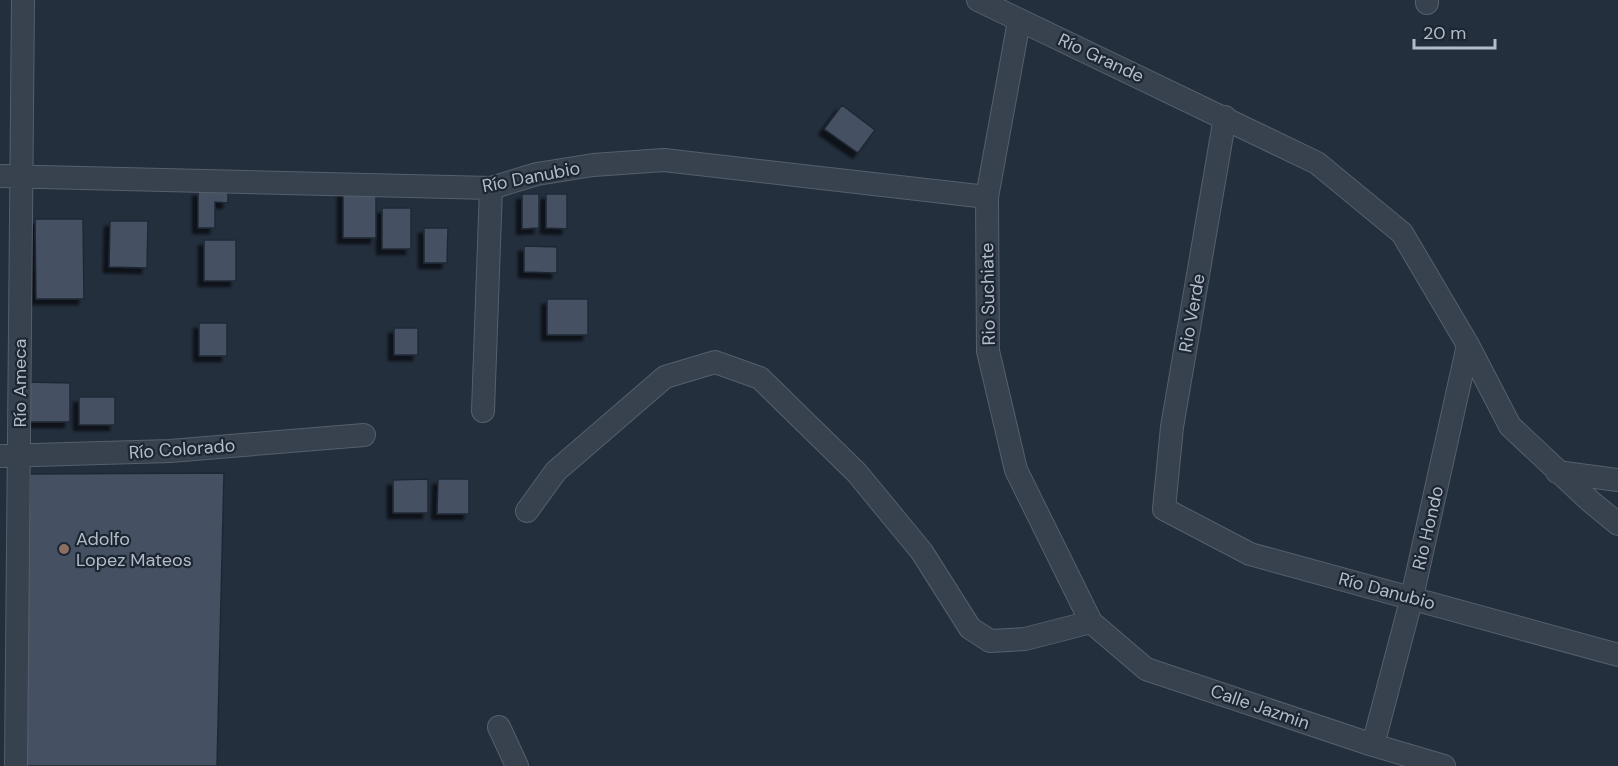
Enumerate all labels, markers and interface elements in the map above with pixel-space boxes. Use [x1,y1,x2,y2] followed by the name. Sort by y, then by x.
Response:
[1414,12,1495,50] scale bar
[1423,21,1466,45] text: 20 m
[1054,28,1148,88] street label: Río Grande
[480,156,582,198] street label: Río Danubio
[975,242,1001,346] street label: Rio Suchiate
[1173,272,1211,354] street label: Rio Verde
[8,339,32,427] street label: Río Ameca
[128,433,236,465] street label: Río Colorado
[1407,484,1449,572] street label: Rio Hondo
[76,527,192,572] place label: Adolfo Lopez Mateos
[57,542,71,556] marker: Adolfo Lopez Mateos
[1336,567,1438,615] street label: Río Danubio
[1207,679,1313,735] street label: Calle Jazmin

